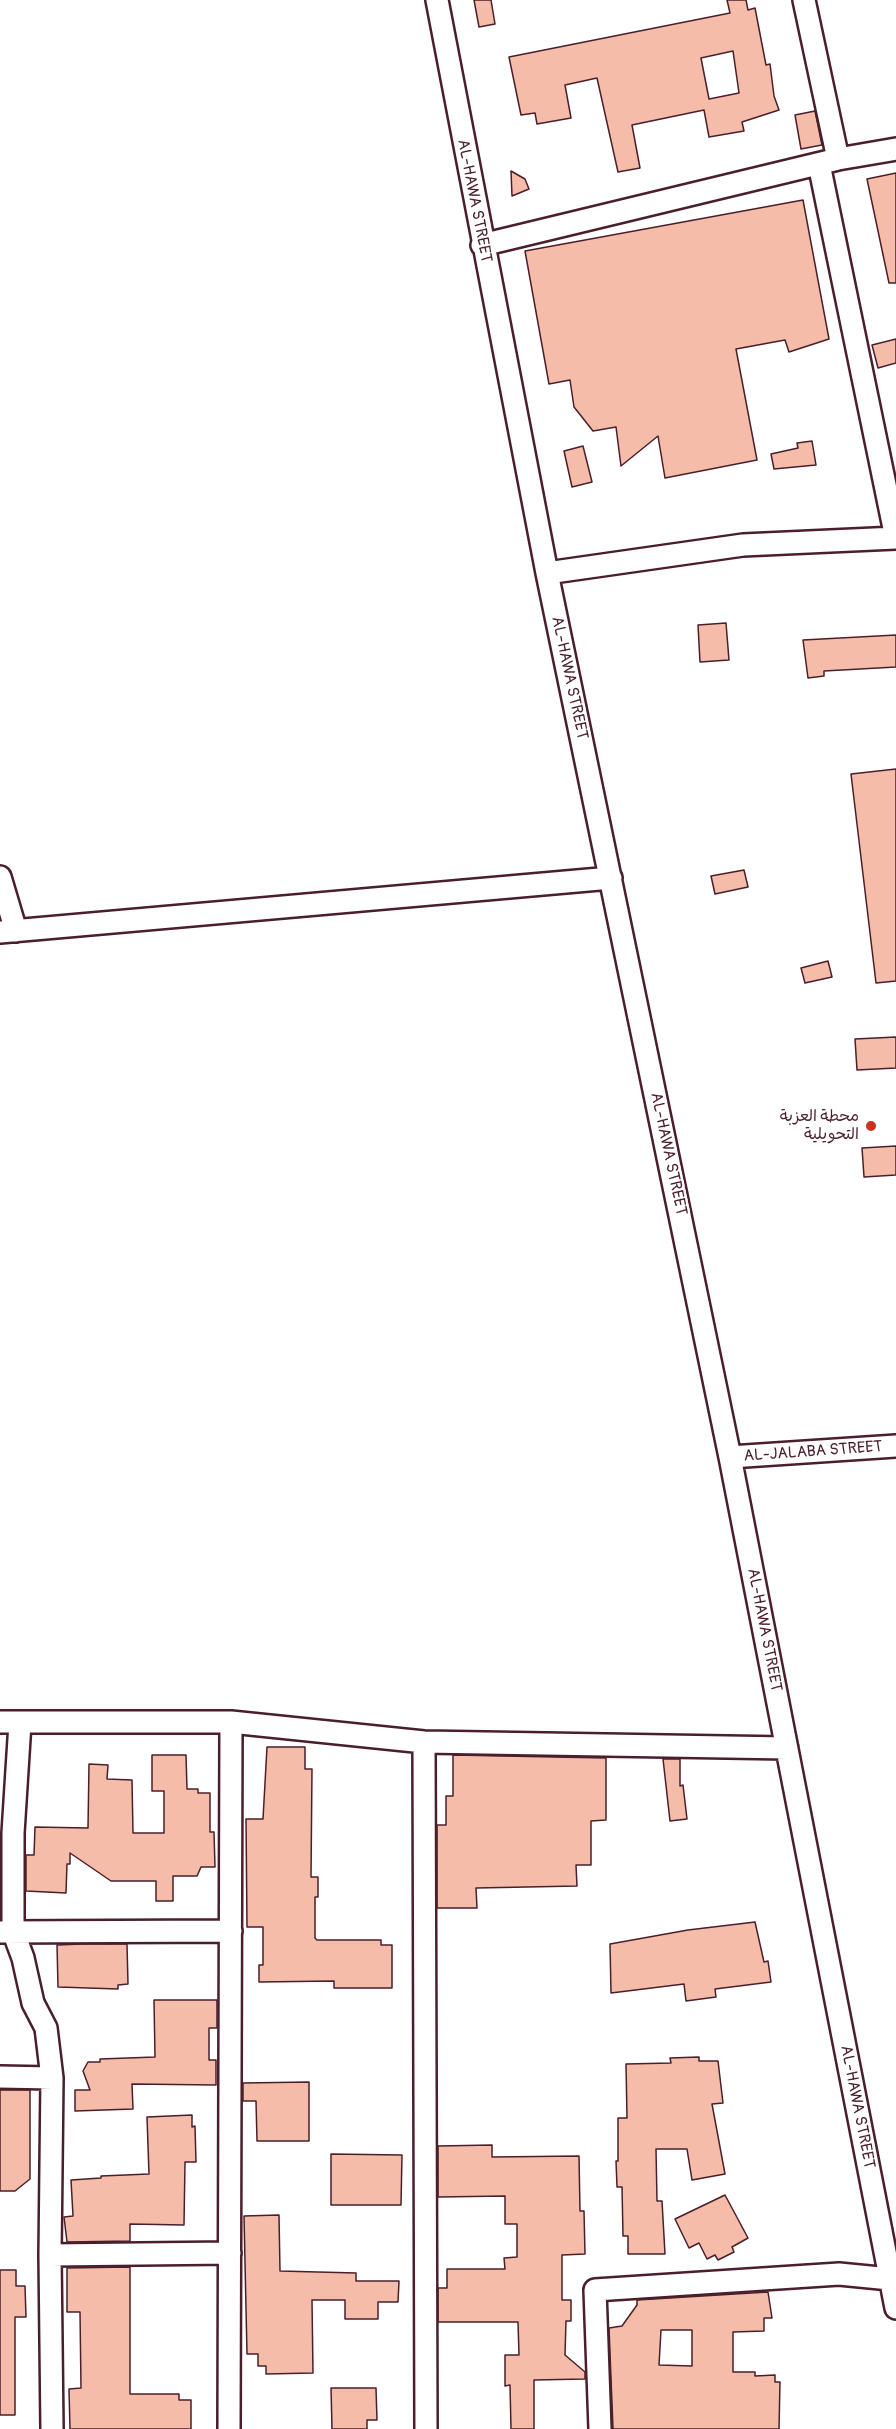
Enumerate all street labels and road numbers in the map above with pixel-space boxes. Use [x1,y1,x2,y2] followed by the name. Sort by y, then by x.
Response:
[453,138,495,264] street label: AL-HAWA STREET
[547,615,591,741] street label: AL-HAWA STREET
[646,1091,690,1217] street label: AL-HAWA STREET
[743,1438,883,1466] street label: AL-JALABA STREET
[743,1567,785,1693] street label: AL-HAWA STREET
[836,2044,878,2170] street label: AL-HAWA STREET

